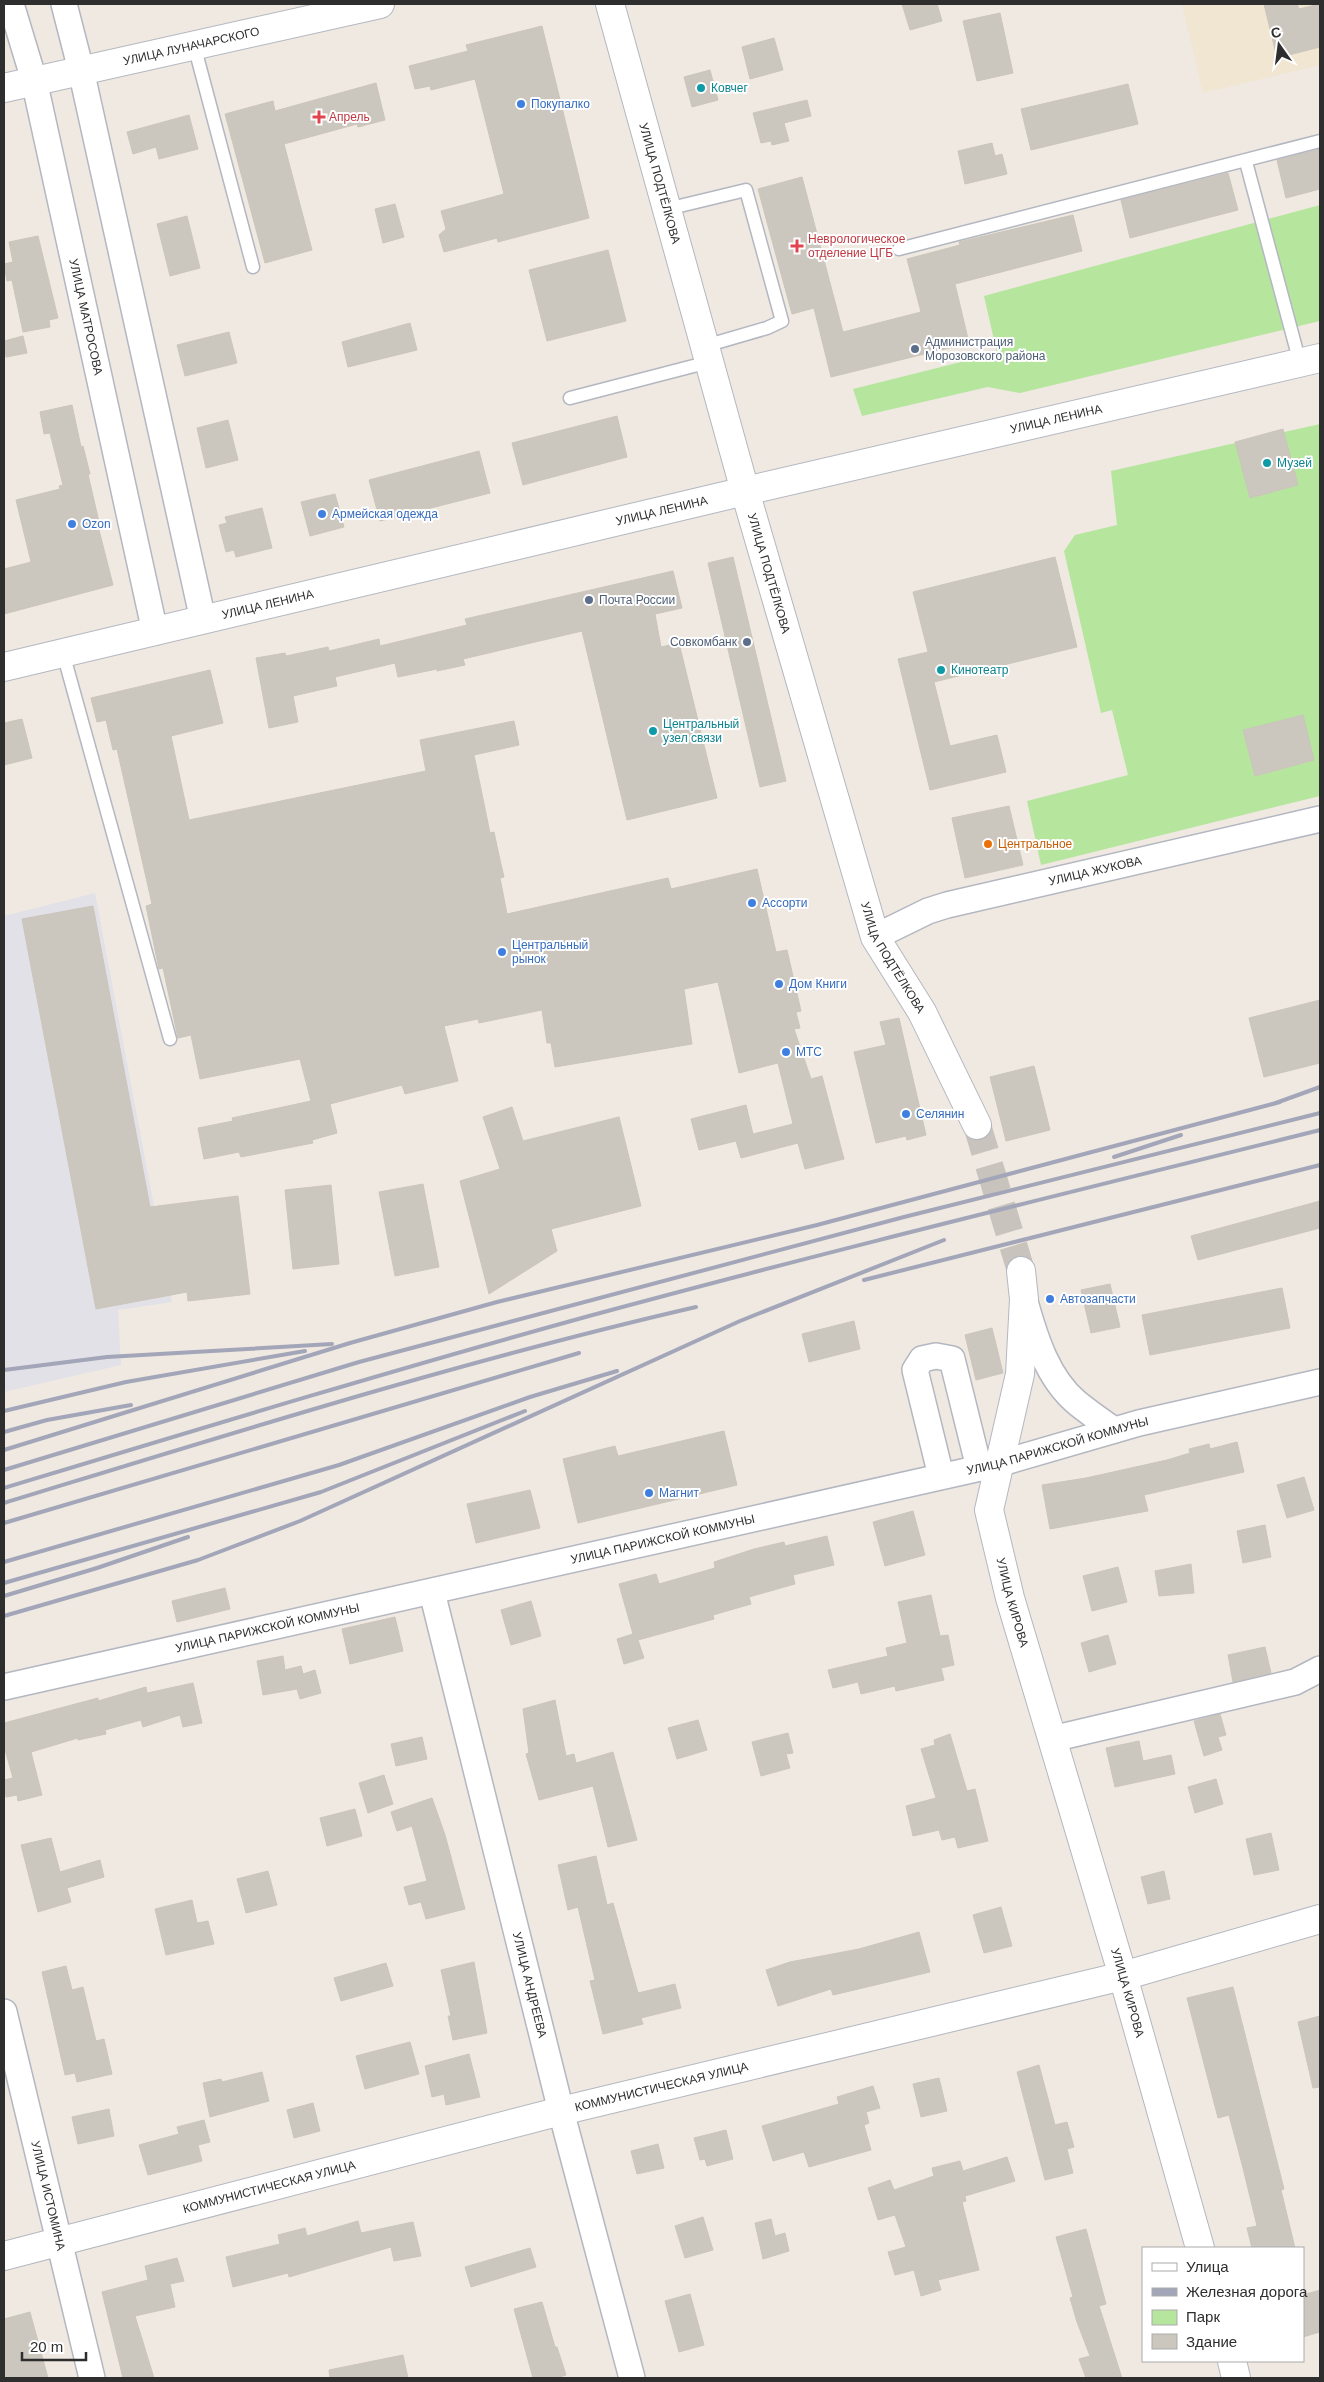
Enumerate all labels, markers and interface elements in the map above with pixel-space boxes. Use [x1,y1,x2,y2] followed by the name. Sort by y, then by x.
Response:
[1254,20,1304,70] north arrow
[1269,23,1283,41] text: С
[122,24,261,68] street label: УЛИЦА ЛУНАЧАРСКОГО
[711,81,748,95] place label: Ковчег
[695,82,707,94] marker: Ковчег
[531,97,590,111] place label: Покупалко
[515,98,527,110] marker: Покупалко
[329,110,370,124] place label: Апрель
[313,111,325,123] marker: Апрель
[636,121,683,245] street label: УЛИЦА ПОДТЁЛКОВА
[808,232,906,260] place label: Неврологическое отделение ЦГБ
[790,239,804,253] marker: Неврологическое отделение ЦГБ
[66,257,106,377] street label: УЛИЦА МАТРОСОВА
[925,335,1046,363] place label: Администрация Морозовского района
[909,343,921,355] marker: Администрация Морозовского района
[1009,402,1103,436] street label: УЛИЦА ЛЕНИНА
[1277,456,1312,470] place label: Музей
[1261,457,1273,469] marker: Музей
[614,493,709,528] street label: УЛИЦА ЛЕНИНА
[332,507,438,521] place label: Армейская одежда
[316,508,328,520] marker: Армейская одежда
[745,511,793,635] street label: УЛИЦА ПОДТЁЛКОВА
[82,517,111,531] place label: Ozon
[66,518,78,530] marker: Ozon
[220,587,315,622] street label: УЛИЦА ЛЕНИНА
[599,593,675,607] place label: Почта России
[583,594,595,606] marker: Почта России
[670,635,738,649] place label: Совкомбанк
[741,636,753,648] marker: Совкомбанк
[951,663,1009,677] place label: Кинотеатр
[935,664,947,676] marker: Кинотеатр
[663,717,739,745] place label: Центральный узел связи
[647,725,659,737] marker: Центральный узел связи
[998,837,1073,851] place label: Центральное
[982,838,994,850] marker: Центральное
[1047,853,1143,888] street label: УЛИЦА ЖУКОВА
[762,896,807,910] place label: Ассорти
[746,897,758,909] marker: Ассорти
[858,900,928,1016] street label: УЛИЦА ПОДТЁЛКОВА
[512,938,588,966] place label: Центральный рынок
[496,946,508,958] marker: Центральный рынок
[789,977,847,991] place label: Дом Книги
[773,978,785,990] marker: Дом Книги
[796,1045,822,1059] place label: МТС
[780,1046,792,1058] marker: МТС
[916,1107,964,1121] place label: Селянин
[900,1108,912,1120] marker: Селянин
[1060,1292,1136,1306] place label: Автозапчасти
[1044,1293,1056,1305] marker: Автозапчасти
[965,1414,1150,1478] street label: УЛИЦА ПАРИЖСКОЙ КОММУНЫ
[659,1486,700,1500] place label: Магнит
[643,1487,655,1499] marker: Магнит
[569,1512,756,1567] street label: УЛИЦА ПАРИЖСКОЙ КОММУНЫ
[994,1556,1031,1649] street label: УЛИЦА КИРОВА
[174,1600,361,1655] street label: УЛИЦА ПАРИЖСКОЙ КОММУНЫ
[510,1931,550,2039] street label: УЛИЦА АНДРЕЕВА
[1108,1946,1147,2039] street label: УЛИЦА КИРОВА
[574,2059,750,2114] street label: КОММУНИСТИЧЕСКАЯ УЛИЦА
[28,2140,68,2252] street label: УЛИЦА ИСТОМИНА
[181,2158,357,2216] street label: КОММУНИСТИЧЕСКАЯ УЛИЦА
[1142,2247,1304,2362] legend
[1186,2258,1229,2275] text: Улица
[1186,2283,1308,2300] text: Железная дорога
[1186,2308,1220,2325] text: Парк
[22,2330,86,2362] scale bar
[1186,2333,1237,2350] text: Здание
[30,2338,63,2355] text: 20 m

